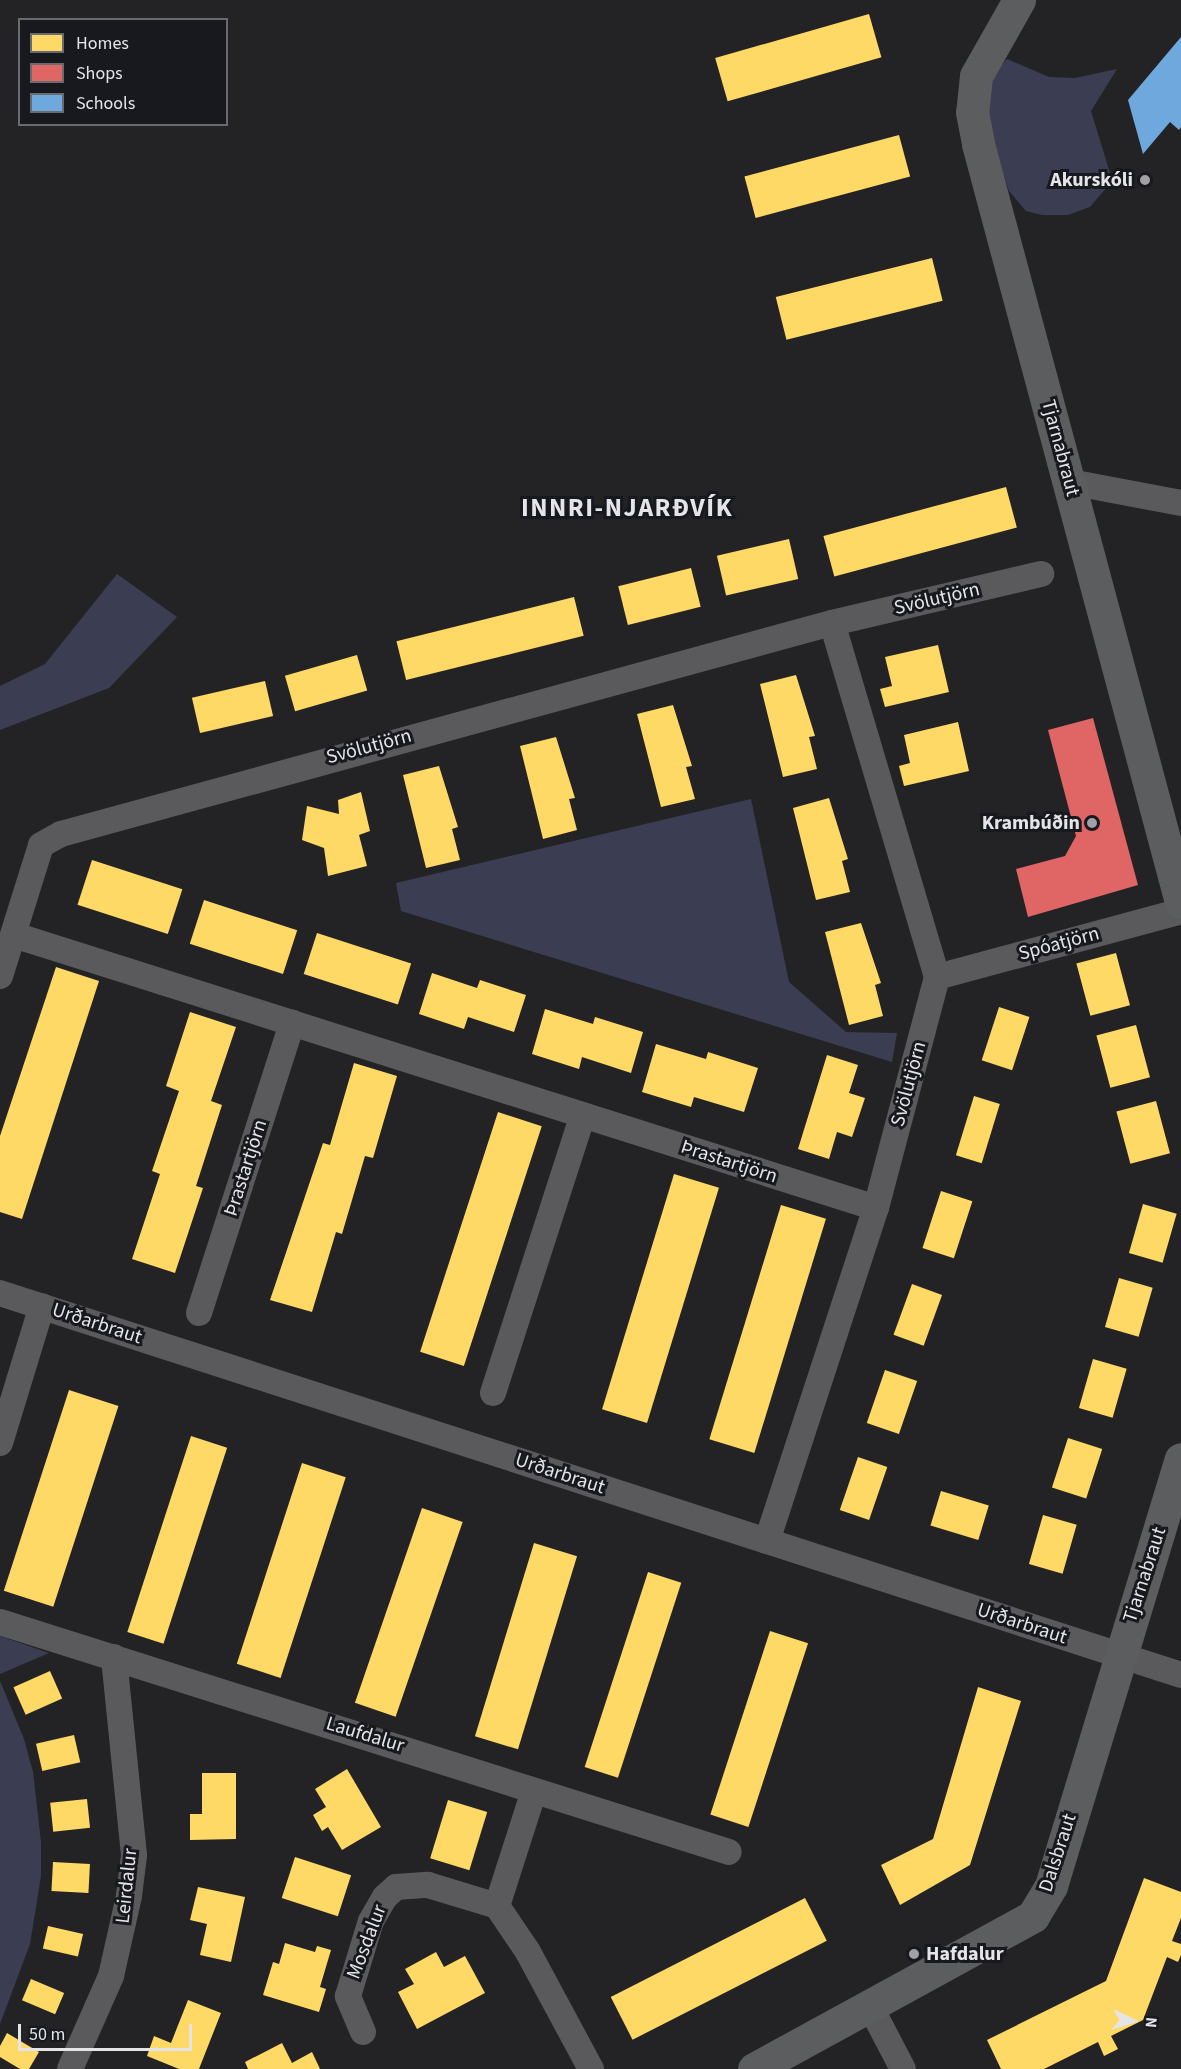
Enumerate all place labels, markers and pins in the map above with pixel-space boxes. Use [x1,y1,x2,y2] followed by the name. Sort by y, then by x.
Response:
[1050,168,1133,192] place label: Akurskóli
[1138,173,1152,187] marker: Akurskóli
[982,811,1080,835] place label: Krambúðin
[1085,816,1099,830] marker: Krambúðin
[926,1942,1004,1966] place label: Hafdalur
[907,1947,921,1961] marker: Hafdalur

